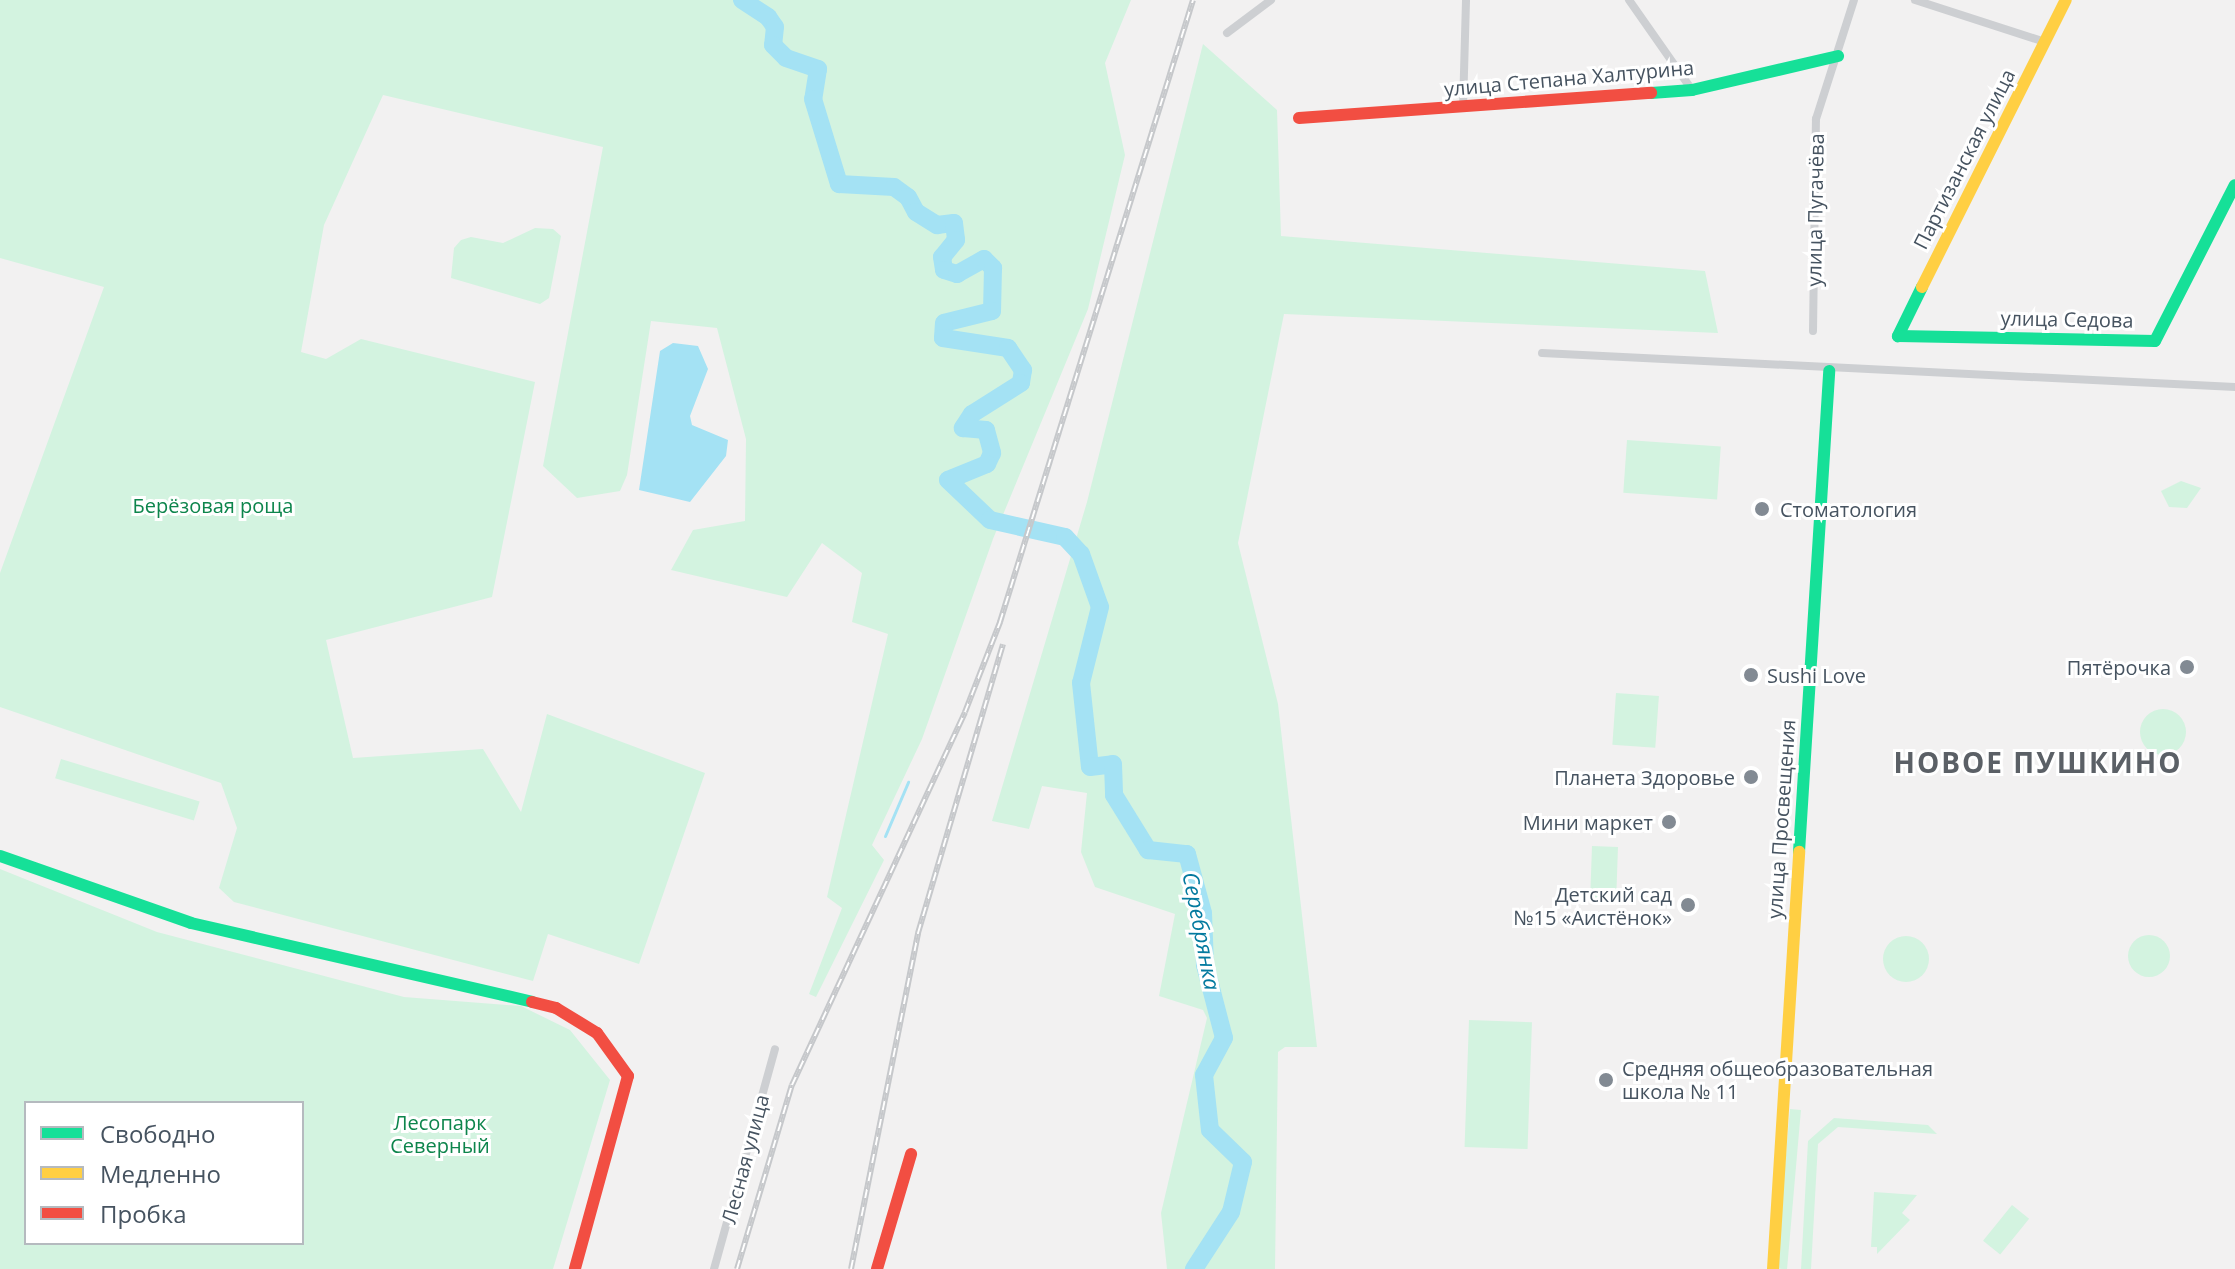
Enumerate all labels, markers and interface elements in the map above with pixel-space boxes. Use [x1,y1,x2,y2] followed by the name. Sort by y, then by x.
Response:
[1443,55,1695,101] street label: улица Степана Халтурина
[1908,65,2020,253] street label: Партизанская улица
[1802,133,1828,287] street label: улица Пугачёва
[2000,306,2134,332] street label: улица Седова
[133,493,293,517] park label: Берёзовая роща
[1780,497,1917,521] place label: Стоматология
[1751,498,1773,520] marker: Стоматология
[2067,655,2171,679] place label: Пятёрочка
[2178,658,2196,676] marker: Пятёрочка
[1767,663,1866,687] place label: Sushi Love
[1742,666,1760,684] marker: Sushi Love
[1762,719,1800,919] street label: улица Просвещения
[1894,745,2182,779] district label: НОВОЕ ПУШКИНО
[1554,765,1735,789] place label: Планета Здоровье
[1742,768,1760,786] marker: Планета Здоровье
[1523,810,1653,834] place label: Мини маркет
[1660,813,1678,831] marker: Мини маркет
[1178,870,1226,992] water label: Серебрянка
[1513,882,1672,929] place label: Детский сад №15 «Аистёнок»
[1679,896,1697,914] marker: Детский сад №15 «Аистёнок»
[1622,1056,1933,1103] place label: Средняя общеобразовательная школа № 11
[1597,1071,1615,1089] marker: Средняя общеобразовательная школа № 11
[716,1092,774,1226] street label: Лесная улица
[24,1101,304,1245] legend
[390,1111,490,1158] park label: Лесопарк Северный
[100,1117,215,1150] text: Свободно
[100,1157,221,1190] text: Медленно
[100,1197,187,1230] text: Пробка

